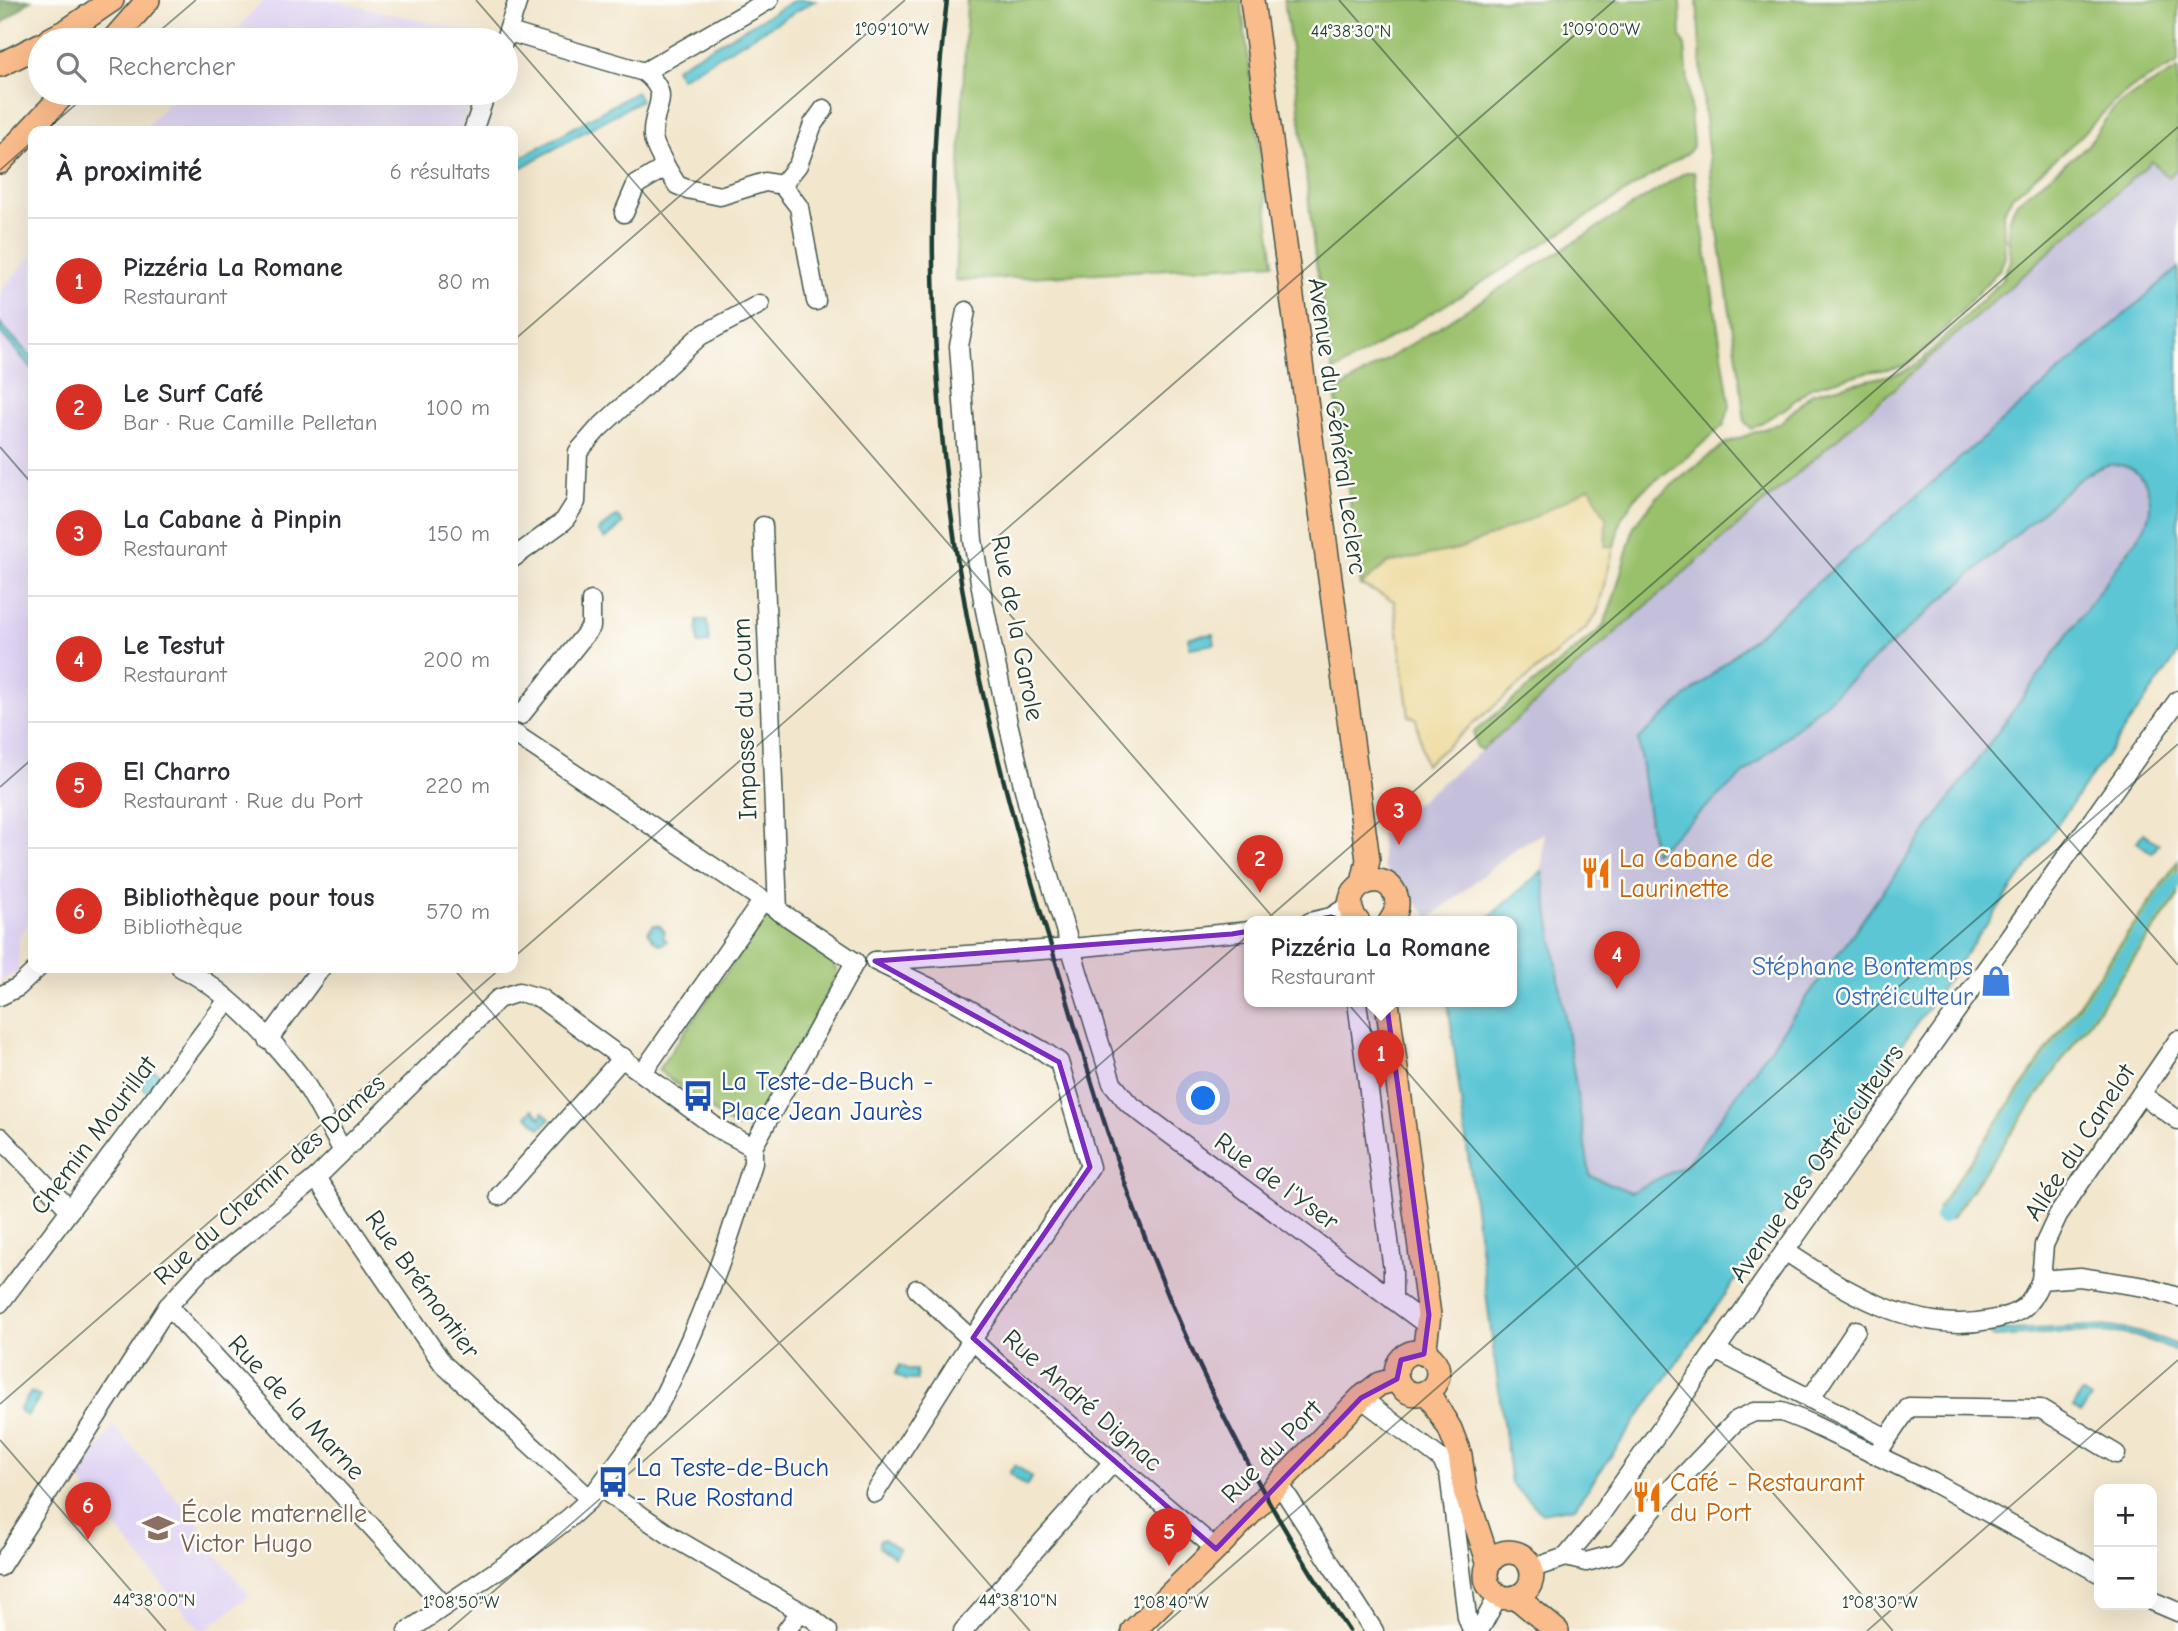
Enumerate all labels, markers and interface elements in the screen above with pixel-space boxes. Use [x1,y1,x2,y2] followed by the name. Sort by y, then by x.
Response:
[855,19,930,40] text: 1°09'10"W
[1562,19,1640,40] text: 1°09'00"W
[1311,21,1391,42] text: 44°38'30"N
[28,28,518,105] search box
[52,48,90,86] icon: search
[108,52,235,82] text: Rechercher
[56,154,202,189] text: À proximité
[390,158,490,185] text: 6 résultats
[123,253,343,283] text: Pizzéria La Romane
[74,268,84,295] text: 1
[437,268,490,295] text: 80 m
[1301,276,1373,576] street label: Avenue du Général Leclerc
[123,283,227,310] text: Restaurant
[123,379,263,409] text: Le Surf Café
[73,394,85,421] text: 2
[426,394,490,421] text: 100 m
[123,409,377,436] text: Bar · Rue Camille Pelletan
[123,505,342,535] text: La Cabane à Pinpin
[73,520,85,547] text: 3
[428,520,490,547] text: 150 m
[984,533,1050,723] street label: Rue de la Garole
[123,535,227,562] text: Restaurant
[726,617,764,821] street label: Impasse du Coum
[123,631,224,661] text: Le Testut
[74,646,84,673] text: 4
[423,646,490,673] text: 200 m
[123,661,227,688] text: Restaurant
[123,757,230,787] text: El Charro
[73,772,85,799] text: 5
[425,772,490,799] text: 220 m
[123,787,362,814] text: Restaurant · Rue du Port
[1376,787,1422,845] pin: 3
[1237,835,1283,893] pin: 2
[1619,844,1773,904] place label: La Cabane de Laurinette
[1579,856,1613,890] restaurant icon: La Cabane de Laurinette
[123,883,375,913] text: Bibliothèque pour tous
[73,898,85,925] text: 6
[426,898,490,925] text: 570 m
[123,913,243,940] text: Bibliothèque
[1244,916,1517,1007] popup
[1594,931,1640,989] pin: 4
[1271,933,1490,963] text: Pizzéria La Romane
[1752,952,1974,1012] place label: Stéphane Bontemps Ostréiculteur
[1271,963,1375,990] text: Restaurant
[1979,964,2013,998] shop icon: Stéphane Bontemps Ostréiculteur
[1358,1030,1404,1088] pin: 1
[1723,1039,1910,1288] street label: Avenue des Ostréiculteurs
[24,1049,164,1221] street label: Chemin Mourillat
[2018,1057,2142,1226] street label: Allée du Canelot
[721,1067,933,1127] place label: La Teste-de-Buch - Place Jean Jaurès
[148,1068,392,1292] street label: Rue du Chemin des Dames
[681,1079,715,1113] bus stop icon: La Teste-de-Buch - Place Jean Jaurès
[1186,1081,1220,1115] your location
[1208,1127,1345,1237] street label: Rue de l'Yser
[358,1205,486,1365] street label: Rue Brémontier
[997,1323,1168,1478] street label: Rue André Dignac
[222,1329,371,1486] street label: Rue de la Marne
[1215,1393,1329,1509] street label: Rue du Port
[636,1453,829,1513] place label: La Teste-de-Buch - Rue Rostand
[596,1465,630,1499] bus stop icon: La Teste-de-Buch - Rue Rostand
[1670,1468,1866,1528] place label: Café - Restaurant du Port
[1630,1480,1664,1514] restaurant icon: Café - Restaurant du Port
[65,1482,111,1540] pin: 6
[2094,1484,2157,1610] map controls
[2094,1484,2157,1547] button: +
[181,1498,367,1559] place label: École maternelle Victor Hugo
[1146,1508,1192,1566] pin: 5
[141,1511,175,1545] school or university icon: École maternelle Victor Hugo
[2094,1547,2157,1610] button: −
[113,1590,195,1611] text: 44°38'00"N
[979,1590,1057,1611] text: 44°38'10"N
[423,1592,500,1613] text: 1°08'50"W
[1133,1592,1209,1613] text: 1°08'40"W
[1842,1592,1918,1613] text: 1°08'30"W

